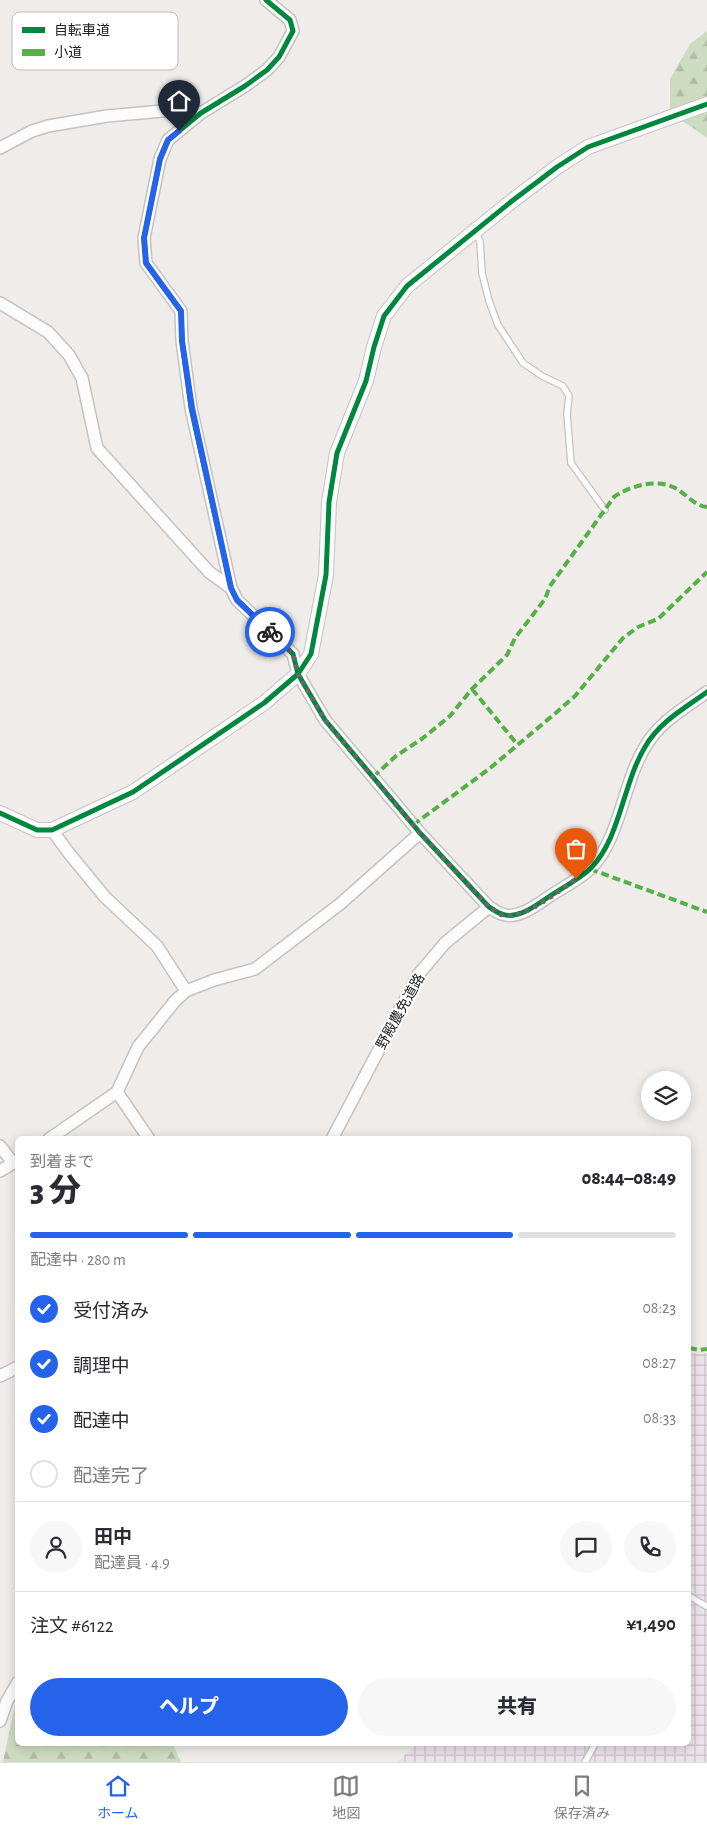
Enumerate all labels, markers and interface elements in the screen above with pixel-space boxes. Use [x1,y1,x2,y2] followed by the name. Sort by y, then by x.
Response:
[12,12,178,70] legend
[54,23,110,38] text: 自転車道
[54,45,82,60] text: 小道
[158,80,200,131] pin
[165,87,193,115] icon: home
[245,607,295,657] courier
[256,618,284,646] icon: bike
[555,828,597,879] pin
[562,835,590,863] icon: bag
[374,971,427,1052] street label: 野殿農免道路
[641,1071,691,1121] map controls
[641,1071,691,1121] button: layers
[30,1154,94,1170] text: 到着まで
[581,1169,676,1188] text: 08:44–08:49
[30,1175,81,1207] text: 3 分
[30,1252,126,1268] text: 配達中 · 280 m
[30,1295,58,1323] icon: check
[642,1300,676,1316] text: 08:23
[73,1302,149,1321] text: 受付済み
[30,1350,58,1378] icon: check
[642,1355,676,1371] text: 08:27
[73,1357,130,1376] text: 調理中
[30,1405,58,1433] icon: check
[643,1410,676,1426] text: 08:33
[73,1412,130,1431] text: 配達中
[73,1467,149,1486] text: 配達完了
[30,1521,82,1573] button: person
[560,1521,612,1573] button: chat
[624,1521,676,1573] button: phone
[94,1528,132,1547] text: 田中
[94,1555,170,1571] text: 配達員 · 4.9
[626,1615,676,1634] text: ¥1,490
[30,1617,114,1636] text: 注文 #6122
[30,1678,348,1736] button: ヘルプ
[358,1678,676,1736] button: 共有
[97,1772,138,1823] tab: ホーム
[332,1772,360,1823] tab: 地図
[554,1772,610,1823] tab: 保存済み

